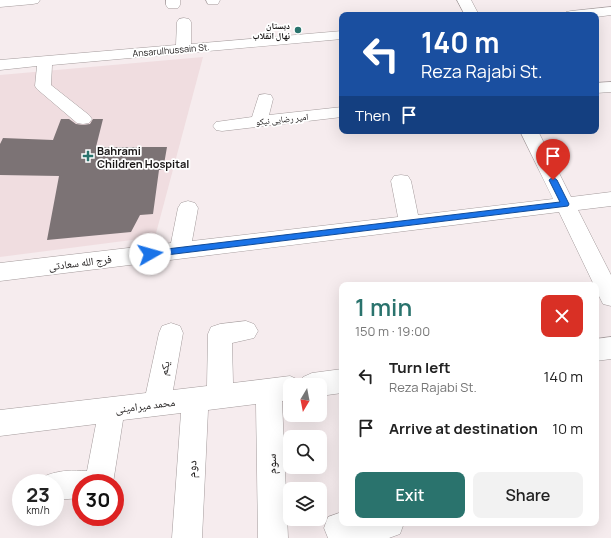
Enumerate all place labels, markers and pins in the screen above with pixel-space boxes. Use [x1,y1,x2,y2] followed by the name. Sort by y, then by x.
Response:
[252,19,291,42] place label: دبستان نهال انقلاب
[293,25,303,35] marker: دبستان نهال انقلاب
[536,139,570,180] pin
[97,143,189,171] place label: Bahrami ‌ Children Hospital
[82,150,94,162] marker: Bahrami ‌ Children Hospital

